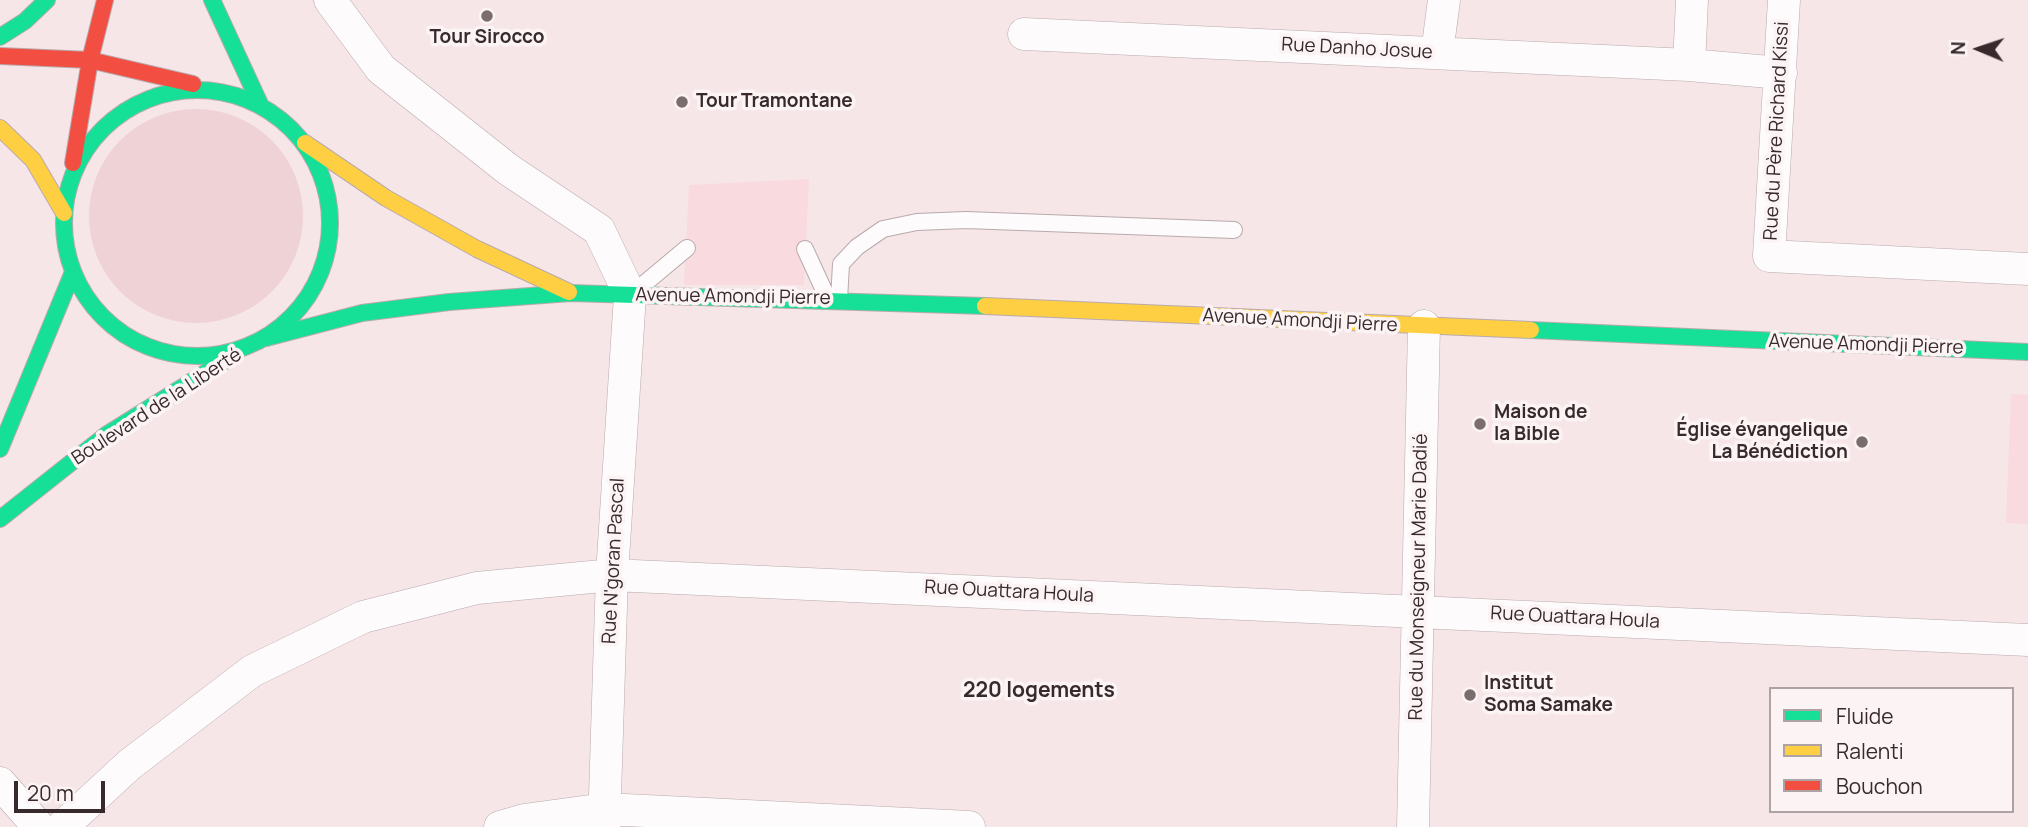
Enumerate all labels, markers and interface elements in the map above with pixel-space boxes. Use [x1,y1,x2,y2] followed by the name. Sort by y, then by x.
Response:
[479,8,495,24] marker: Tour Sirocco
[1944,14,2014,84] north arrow
[1760,21,1794,241] street label: Rue du Père Richard Kissi
[429,27,545,49] place label: Tour Sirocco
[1281,34,1433,64] street label: Rue Danho Josue
[1945,41,1971,56] text: N
[696,91,853,113] place label: Tour Tramontane
[674,94,690,110] marker: Tour Tramontane
[635,284,831,310] street label: Avenue Amondji Pierre
[1202,305,1398,337] street label: Avenue Amondji Pierre
[1768,330,1964,360] street label: Avenue Amondji Pierre
[68,344,246,470] street label: Boulevard de la Liberté
[1494,402,1587,446] place label: Maison de la Bible
[1472,416,1488,432] marker: Maison de la Bible
[1676,420,1848,464] place label: Église évangelique La Bénédiction
[1405,433,1433,721] street label: Rue du Monseigneur Marie Dadié
[1854,434,1870,450] marker: Église évangelique La Bénédiction
[598,477,630,645] street label: Rue N'goran Pascal
[924,576,1094,608] street label: Rue Ouattara Houla
[1490,602,1660,634] street label: Rue Ouattara Houla
[1484,673,1613,717] place label: Institut Soma Samake
[963,678,1115,704] district label: 220 logements
[1462,687,1478,703] marker: Institut Soma Samake
[1769,687,2014,813] legend
[1836,702,1894,730] text: Fluide
[1836,737,1904,765] text: Ralenti
[18,768,108,812] scale bar
[1836,772,1923,800] text: Bouchon
[27,779,74,807] text: 20 m

